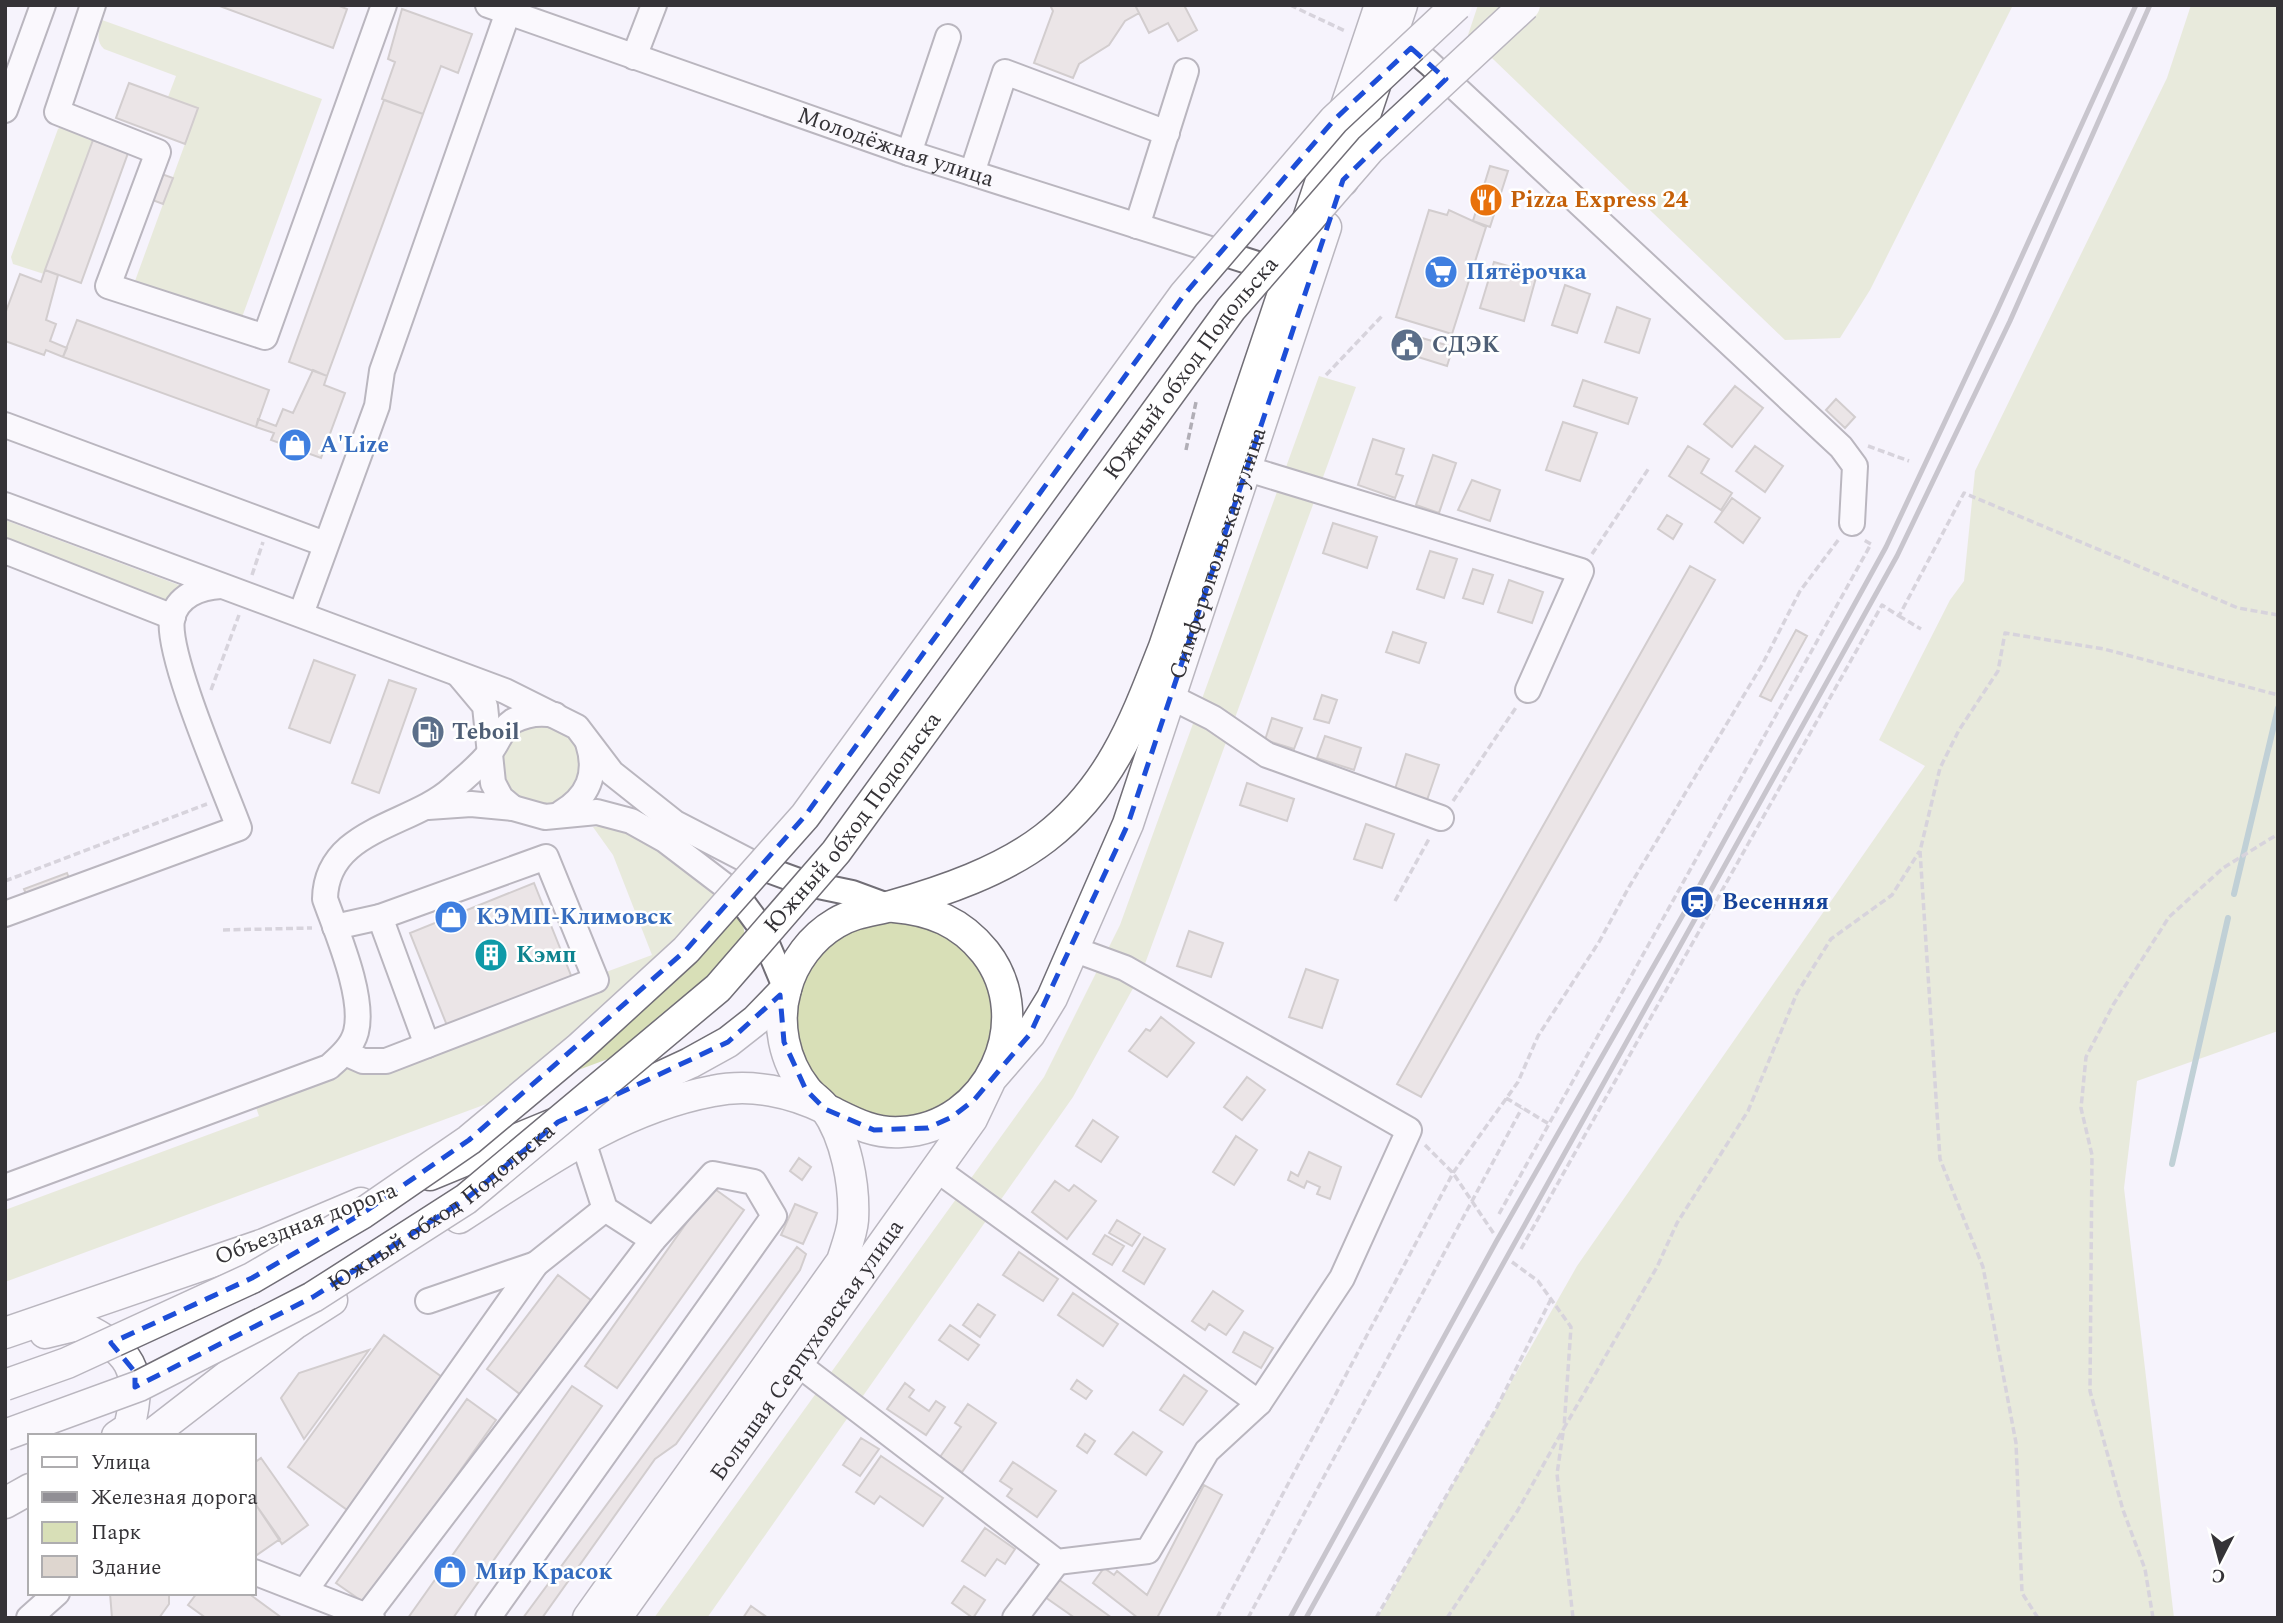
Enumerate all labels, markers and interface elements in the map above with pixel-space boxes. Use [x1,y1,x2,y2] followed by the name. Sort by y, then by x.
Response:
[793,98,999,197] street label: Молодёжная улица
[1467,181,1505,219] restaurant icon: Pizza Express 24
[1510,183,1688,218] place label: Pizza Express 24
[1095,248,1287,487] street label: Южный обход Подольска
[1422,253,1460,291] supermarket icon: Пятёрочка
[1466,255,1587,290] place label: Пятёрочка
[1388,326,1426,364] public building icon: СДЭК
[1432,328,1500,363] place label: СДЭК
[1160,423,1276,684] street label: Симферопольская улица
[276,426,314,464] shop icon: A'Lize
[320,428,389,463] place label: A'Lize
[755,704,950,941] street label: Южный обход Подольска
[409,713,447,751] fuel station icon: Teboil
[452,715,520,750] place label: Teboil
[1678,883,1716,921] station icon: Весенняя
[1722,885,1829,920] place label: Весенняя
[432,898,470,936] shop icon: КЭМП-Климовск
[476,900,672,935] place label: КЭМП-Климовск
[472,936,510,974] building icon: Кэмп
[516,938,577,973] place label: Кэмп
[321,1114,563,1301] street label: Южный обход Подольска
[210,1173,402,1275] street label: Объездная дорога
[701,1212,913,1488] street label: Большая Серпуховская улица
[28,1434,256,1595] legend
[91,1447,151,1479] text: Улица
[91,1482,258,1514] text: Железная дорога
[91,1517,142,1549] text: Парк
[2185,1525,2255,1595] north arrow
[91,1552,161,1584] text: Здание
[431,1553,469,1591] shop icon: Мир Красок
[475,1555,612,1590] place label: Мир Красок
[2210,1560,2227,1591] text: С

